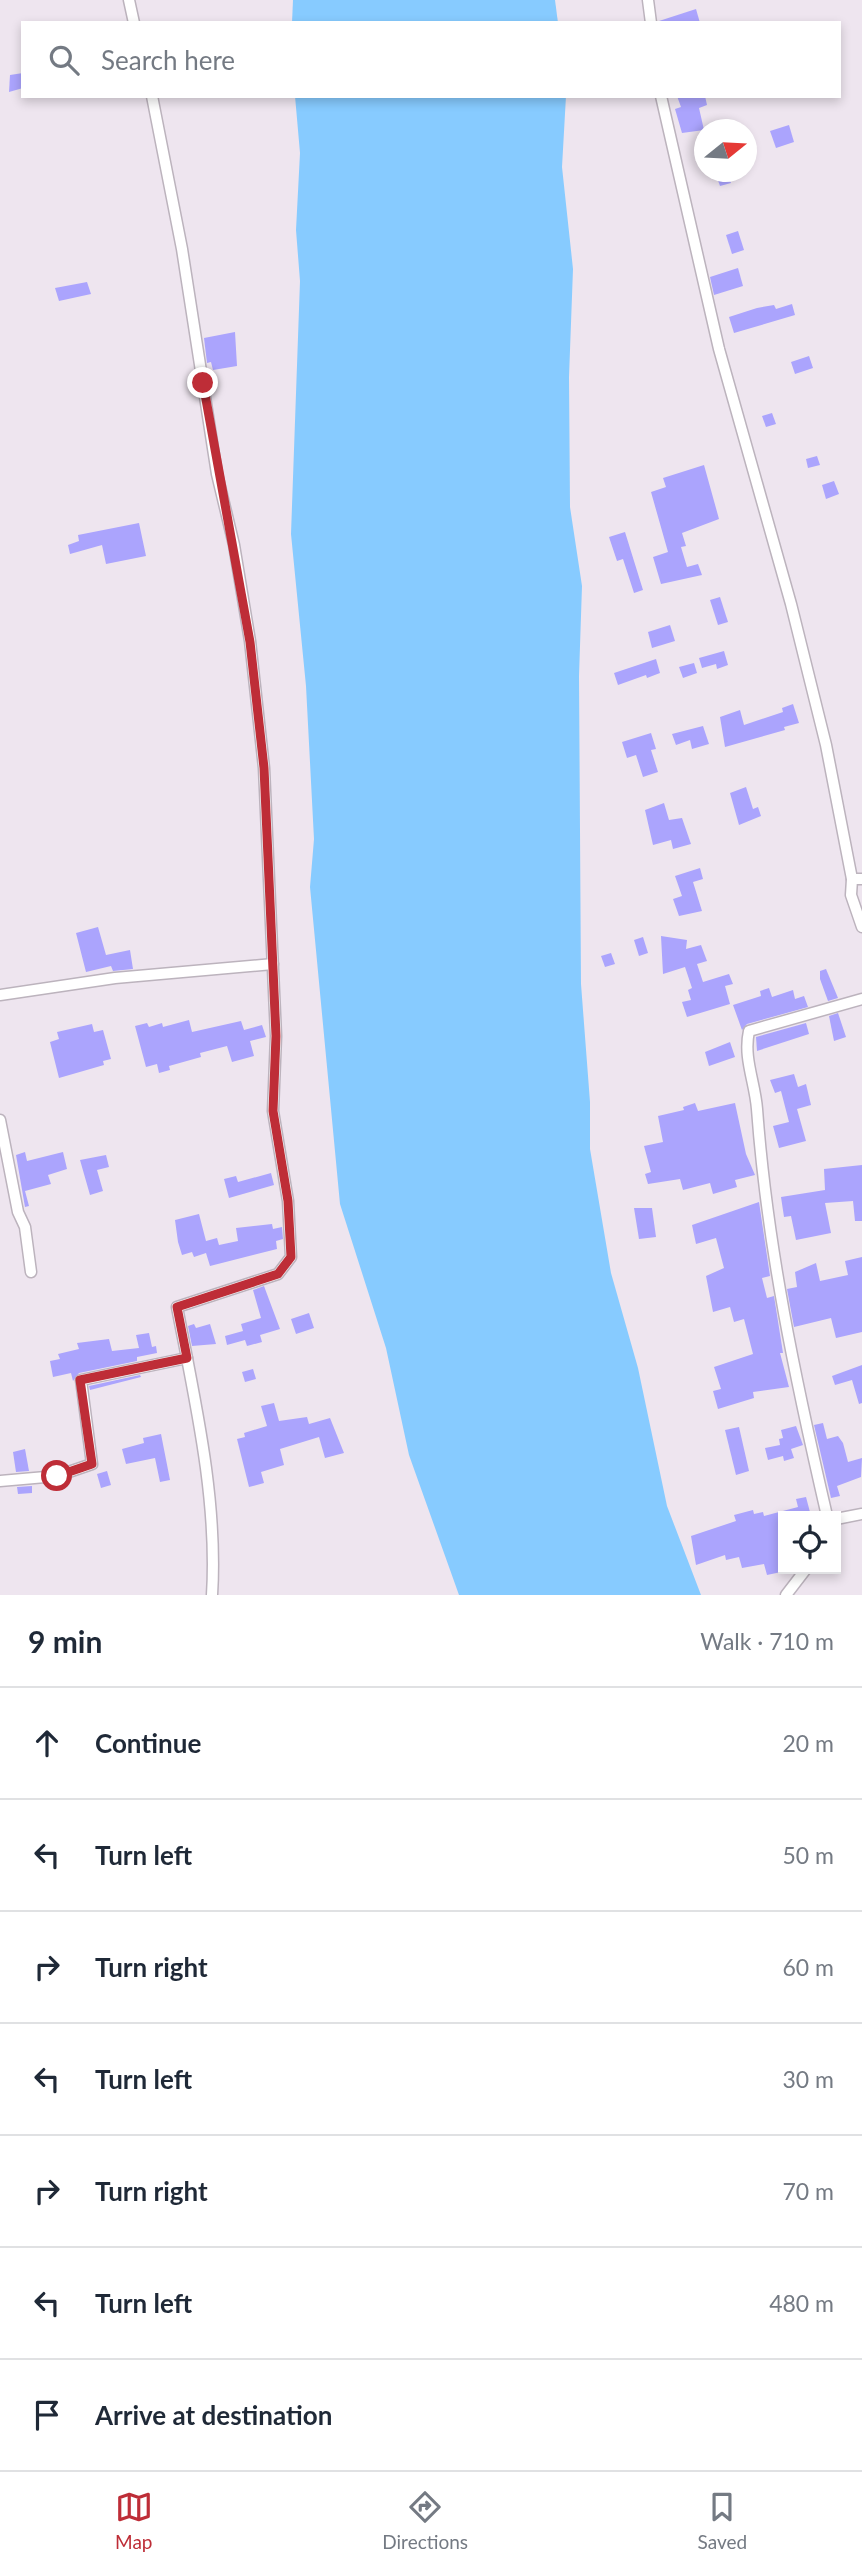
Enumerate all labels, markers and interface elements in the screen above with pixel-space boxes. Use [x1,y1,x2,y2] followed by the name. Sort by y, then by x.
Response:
[21,21,841,98] search box
[45,41,83,79] icon: search
[101,44,235,76] text: Search here
[694,119,757,182] north arrow
[187,367,218,398] route end
[41,1460,72,1491] route start
[778,1511,841,1574] map controls
[778,1511,841,1574] button: locate
[28,1623,102,1659] text: 9 min
[700,1627,834,1655] text: Walk · 710 m
[28,1724,66,1762] icon: ahead
[95,1727,201,1759] text: Continue
[783,1729,834,1757] text: 20 m
[28,1836,66,1874] icon: left
[95,1839,192,1871] text: Turn left
[783,1841,834,1869] text: 50 m
[28,1948,66,1986] icon: right
[95,1951,208,1983] text: Turn right
[783,1953,834,1981] text: 60 m
[28,2060,66,2098] icon: left
[95,2063,192,2095] text: Turn left
[783,2065,834,2093] text: 30 m
[28,2172,66,2210] icon: right
[95,2175,208,2207] text: Turn right
[783,2177,834,2205] text: 70 m
[28,2284,66,2322] icon: left
[95,2287,192,2319] text: Turn left
[769,2289,834,2317] text: 480 m
[28,2396,66,2434] icon: arrive
[95,2399,332,2431] text: Arrive at destination
[115,2488,153,2553] tab: Map
[382,2488,468,2553] tab: Directions
[698,2488,747,2553] tab: Saved

